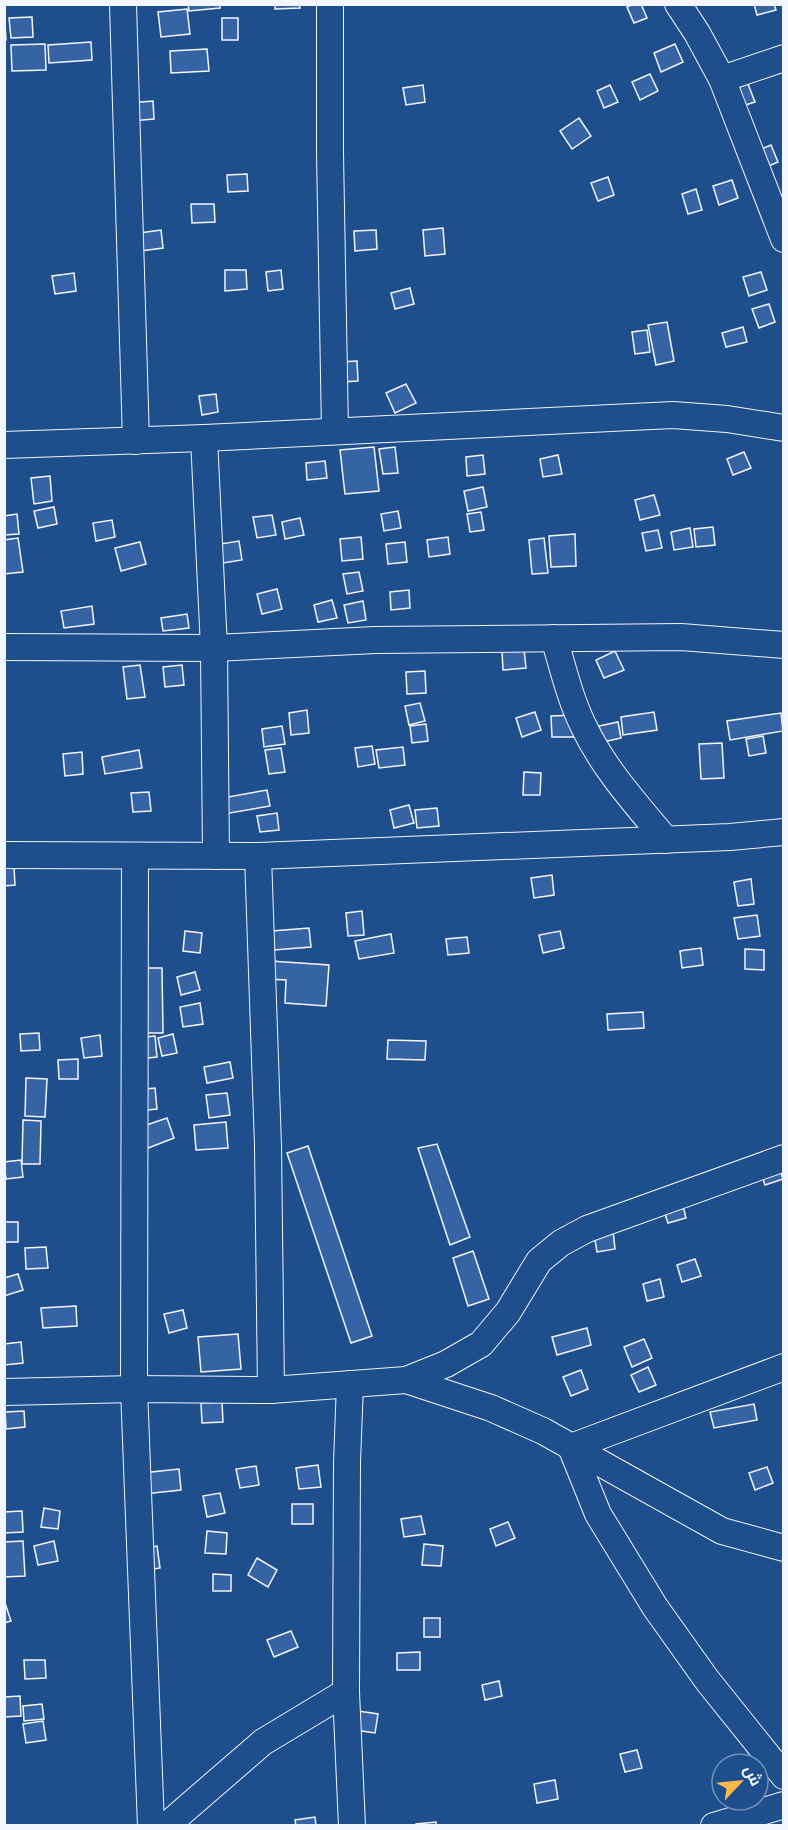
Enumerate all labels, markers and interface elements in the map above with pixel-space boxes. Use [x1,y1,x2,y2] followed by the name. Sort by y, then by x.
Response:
[710,1752,770,1812] north arrow
[740,1762,766,1789] text: ش

